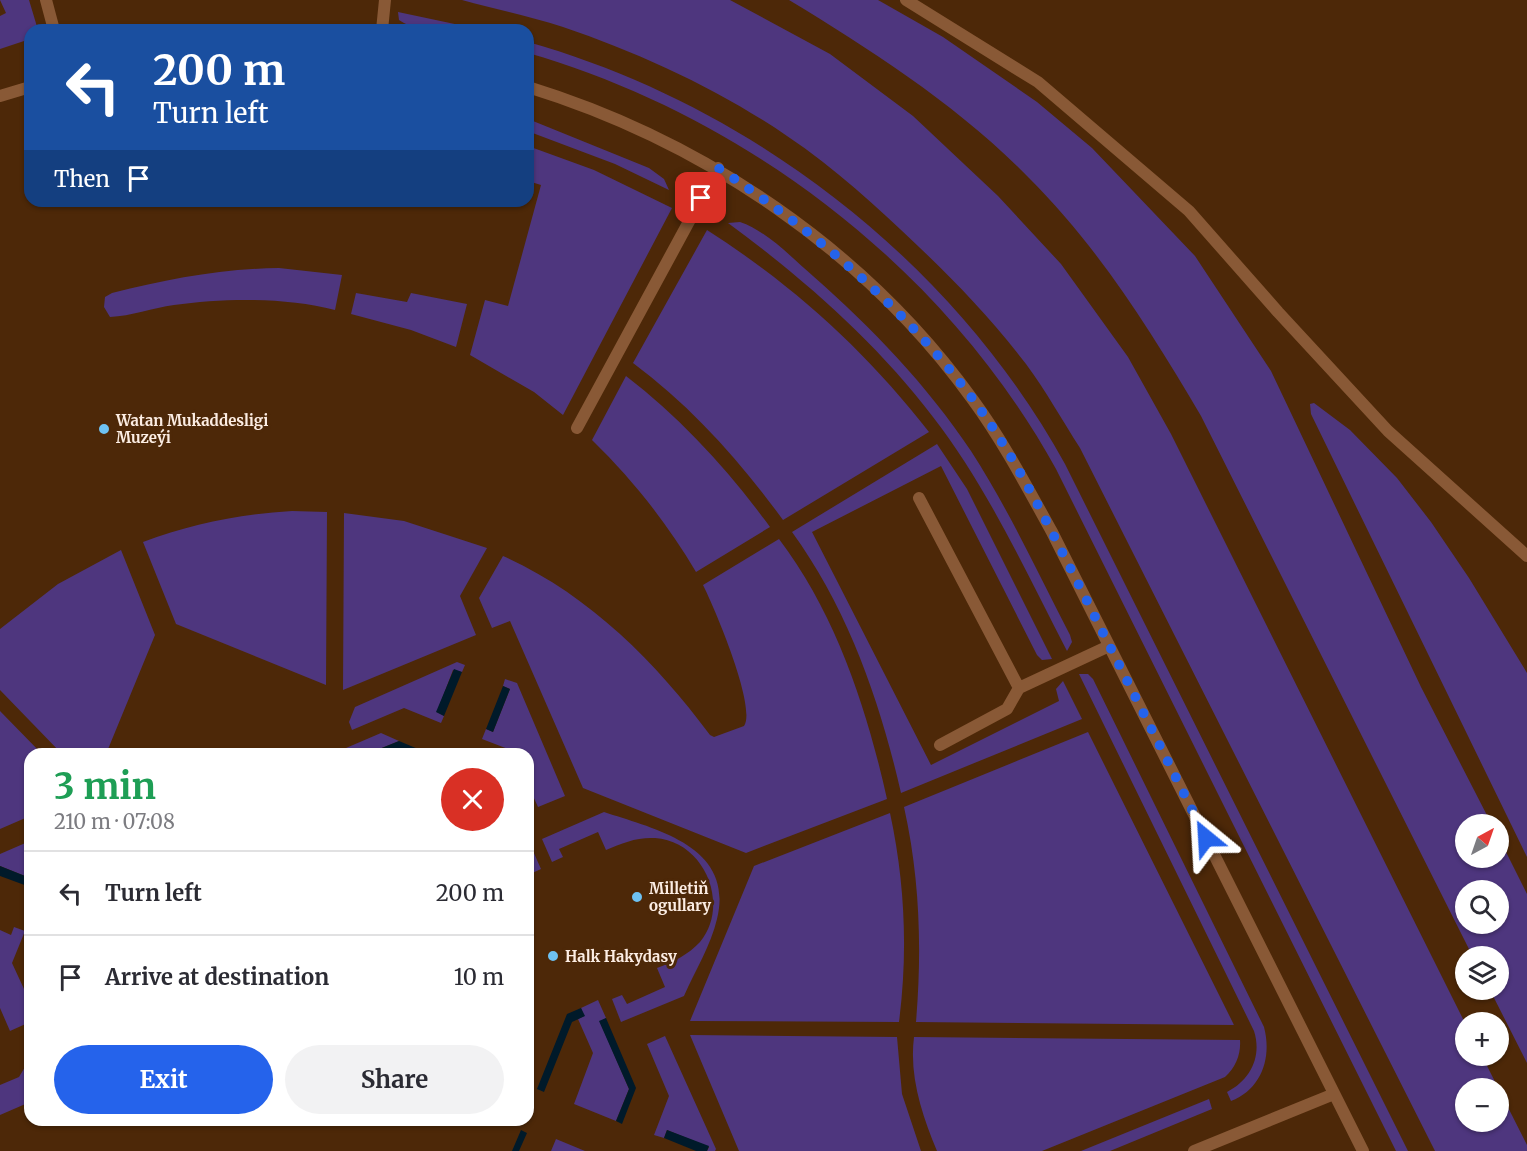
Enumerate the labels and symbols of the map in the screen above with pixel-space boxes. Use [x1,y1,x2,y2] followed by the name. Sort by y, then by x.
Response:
[675,172,726,223] pin
[115,411,268,447] place label: Watan Mukaddesligi Muzeýi
[97,422,111,436] marker: Watan Mukaddesligi Muzeýi
[1174,806,1238,870] position arrow
[1455,814,1509,868] north arrow
[649,879,711,915] place label: Milletiň ogullary
[630,890,644,904] marker: Milletiň ogullary
[565,947,677,966] place label: Halk Hakydasy
[546,949,560,963] marker: Halk Hakydasy

